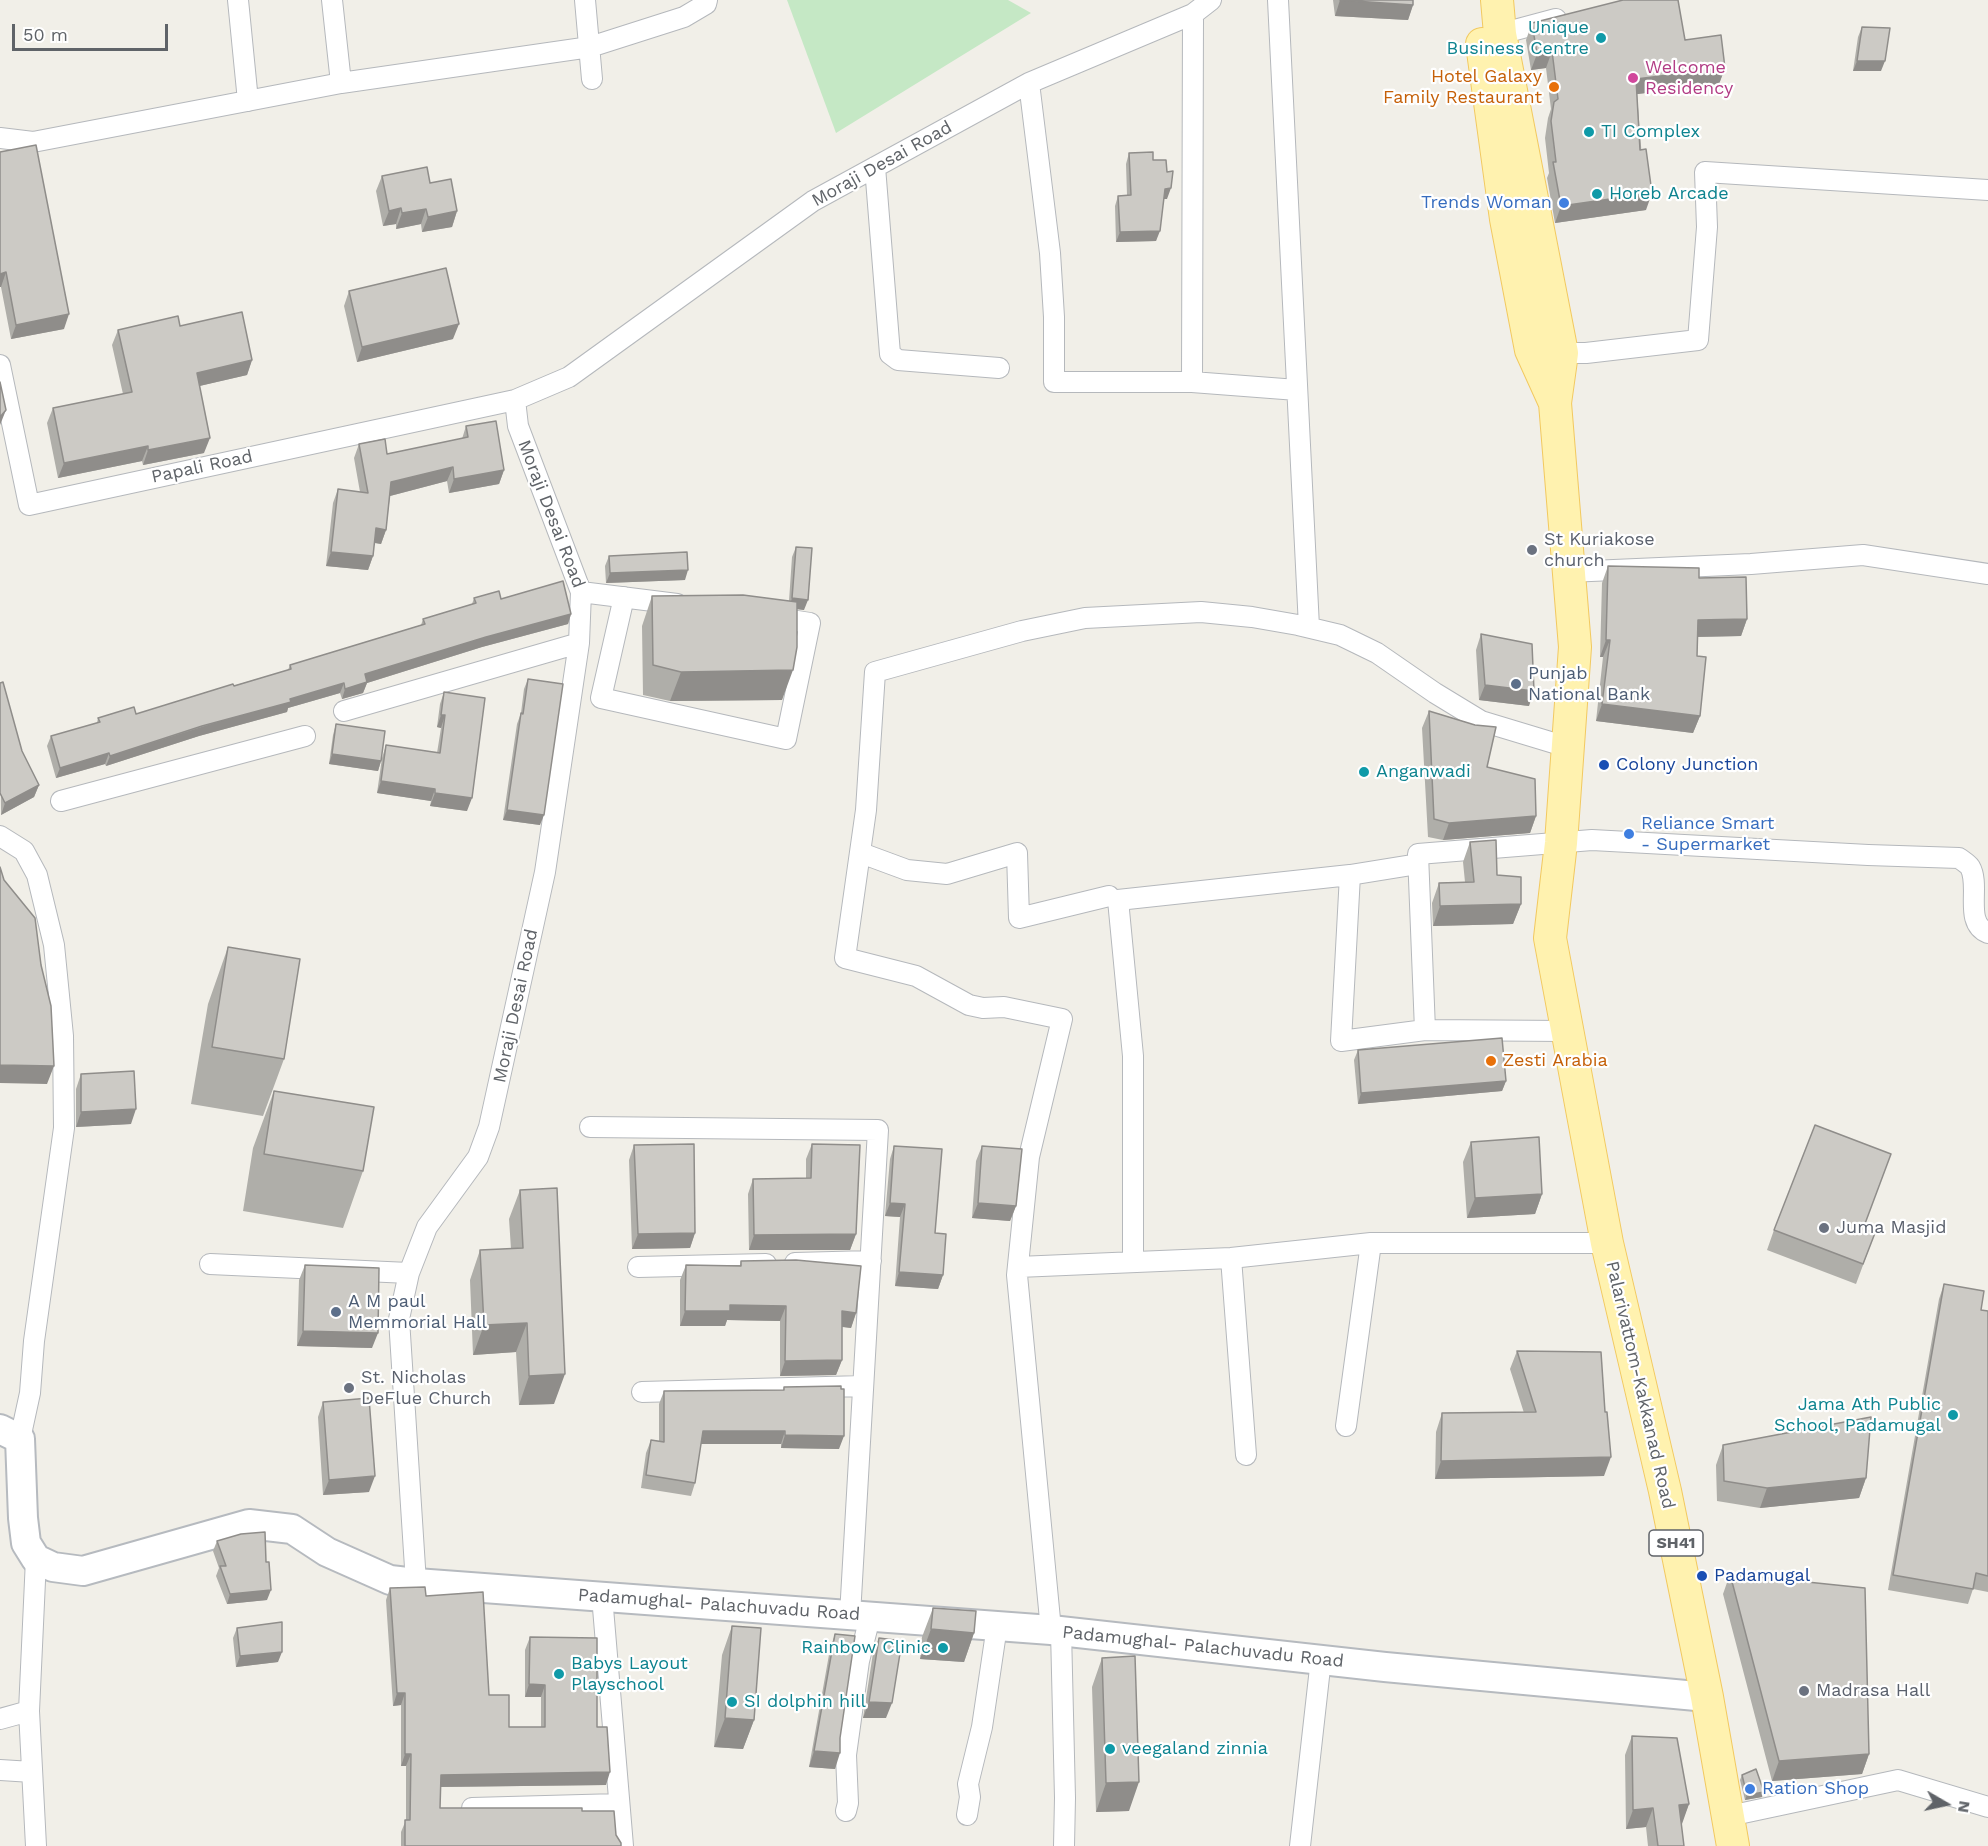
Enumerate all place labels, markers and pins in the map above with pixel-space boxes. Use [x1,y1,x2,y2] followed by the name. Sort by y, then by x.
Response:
[1446,17,1589,60] place label: Unique Business Centre
[1594,31,1608,45] marker: Unique Business Centre
[1645,57,1733,100] place label: Welcome Residency
[1383,66,1542,109] place label: Hotel Galaxy Family Restaurant
[1626,71,1640,85] marker: Welcome Residency
[1547,80,1561,94] marker: Hotel Galaxy Family Restaurant
[1601,121,1700,143] place label: TI Complex
[1582,125,1596,139] marker: TI Complex
[1609,183,1729,205] place label: Horeb Arcade
[1590,187,1604,201] marker: Horeb Arcade
[1421,192,1552,214] place label: Trends Woman
[1557,196,1571,210] marker: Trends Woman
[1544,529,1655,572] place label: St Kuriakose church
[1525,543,1539,557] marker: St Kuriakose church
[1528,663,1650,706] place label: Punjab National Bank
[1509,677,1523,691] marker: Punjab National Bank
[1616,754,1758,776] place label: Colony Junction
[1597,758,1611,772] marker: Colony Junction
[1376,761,1471,783] place label: Anganwadi
[1357,765,1371,779] marker: Anganwadi
[1641,813,1774,856] place label: Reliance Smart - Supermarket
[1622,827,1636,841] marker: Reliance Smart - Supermarket
[1503,1050,1608,1072] place label: Zesti Arabia
[1484,1054,1498,1068] marker: Zesti Arabia
[1836,1217,1946,1239] place label: Juma Masjid
[1817,1221,1831,1235] marker: Juma Masjid
[348,1291,487,1334] place label: A M paul Memmorial Hall
[329,1305,343,1319] marker: A M paul Memmorial Hall
[361,1367,491,1410] place label: St. Nicholas DeFlue Church
[342,1381,356,1395] marker: St. Nicholas DeFlue Church
[1774,1394,1941,1436] place label: Jama Ath Public School, Padamugal
[1946,1408,1960,1422] marker: Jama Ath Public School, Padamugal
[1714,1565,1810,1587] place label: Padamugal
[1695,1569,1709,1583] marker: Padamugal
[801,1637,931,1659] place label: Rainbow Clinic
[936,1641,950,1655] marker: Rainbow Clinic
[571,1653,688,1696] place label: Babys Layout Playschool
[552,1667,566,1681] marker: Babys Layout Playschool
[1816,1680,1930,1702] place label: Madrasa Hall
[1797,1684,1811,1698] marker: Madrasa Hall
[744,1691,866,1713] place label: SI dolphin hill
[725,1695,739,1709] marker: SI dolphin hill
[1122,1738,1268,1760] place label: veegaland zinnia
[1103,1742,1117,1756] marker: veegaland zinnia
[1762,1778,1869,1800] place label: Ration Shop
[1743,1782,1757,1796] marker: Ration Shop

